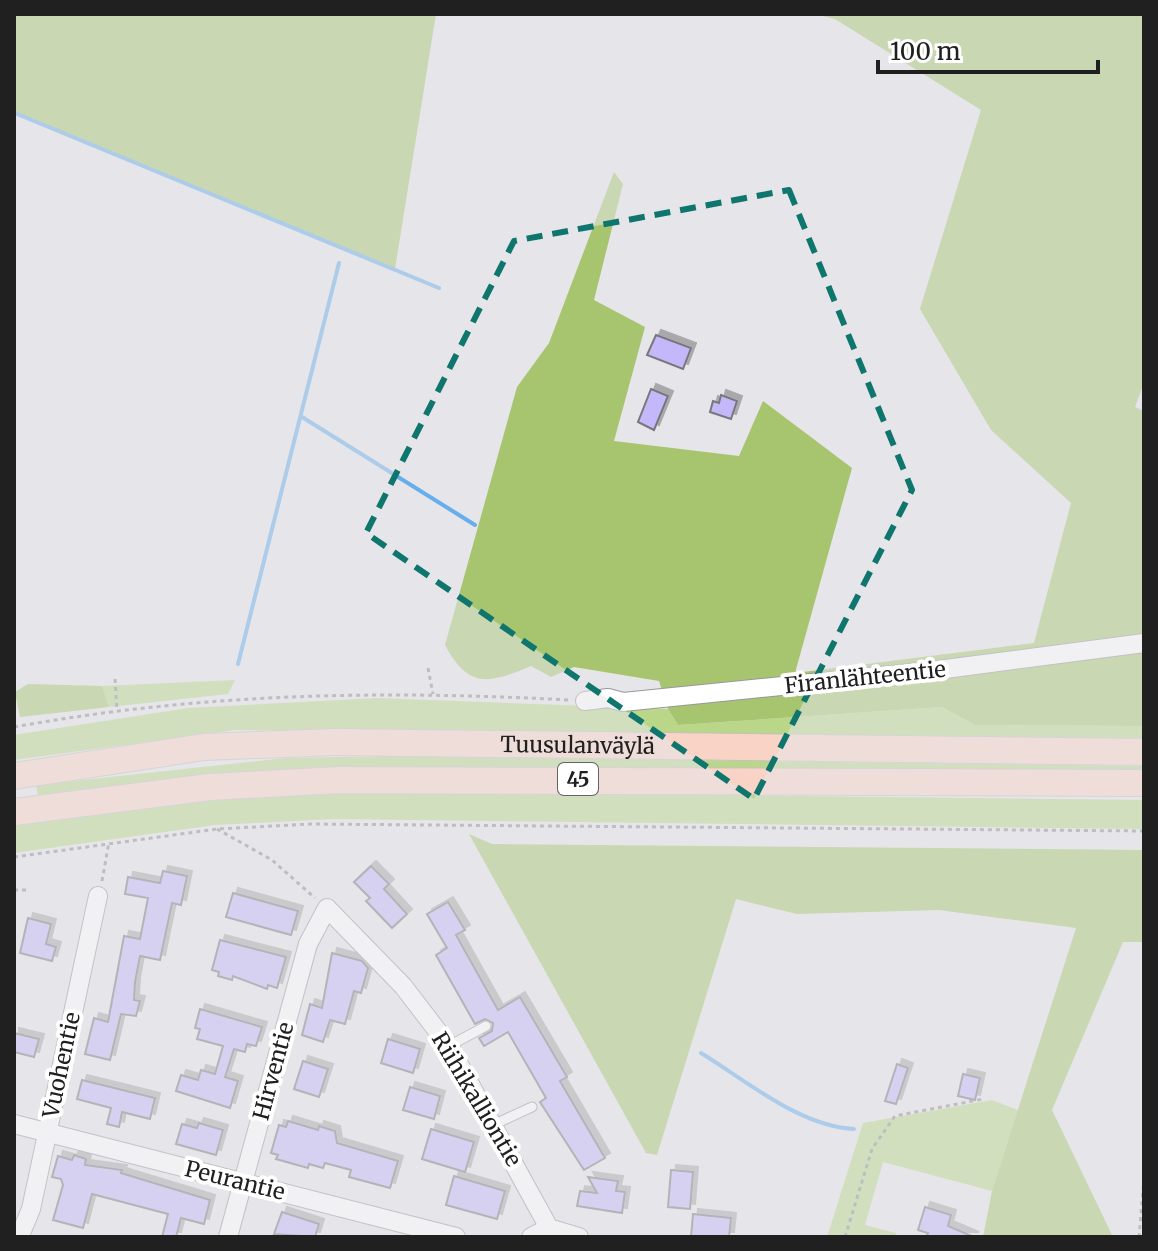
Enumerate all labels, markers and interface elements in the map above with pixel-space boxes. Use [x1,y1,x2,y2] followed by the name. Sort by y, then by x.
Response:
[878,24,1098,74] scale bar
[890,36,961,67] text: 100 m
[783,655,947,699] street label: Firanlähteentie
[500,730,655,760] street label: Tuusulanväylä
[558,763,598,795] road number: 45
[36,1009,86,1122] street label: Vuohentie
[246,1019,300,1123] street label: Hirventie
[426,1027,528,1171] street label: Riihikalliontie
[182,1154,288,1206] street label: Peurantie

